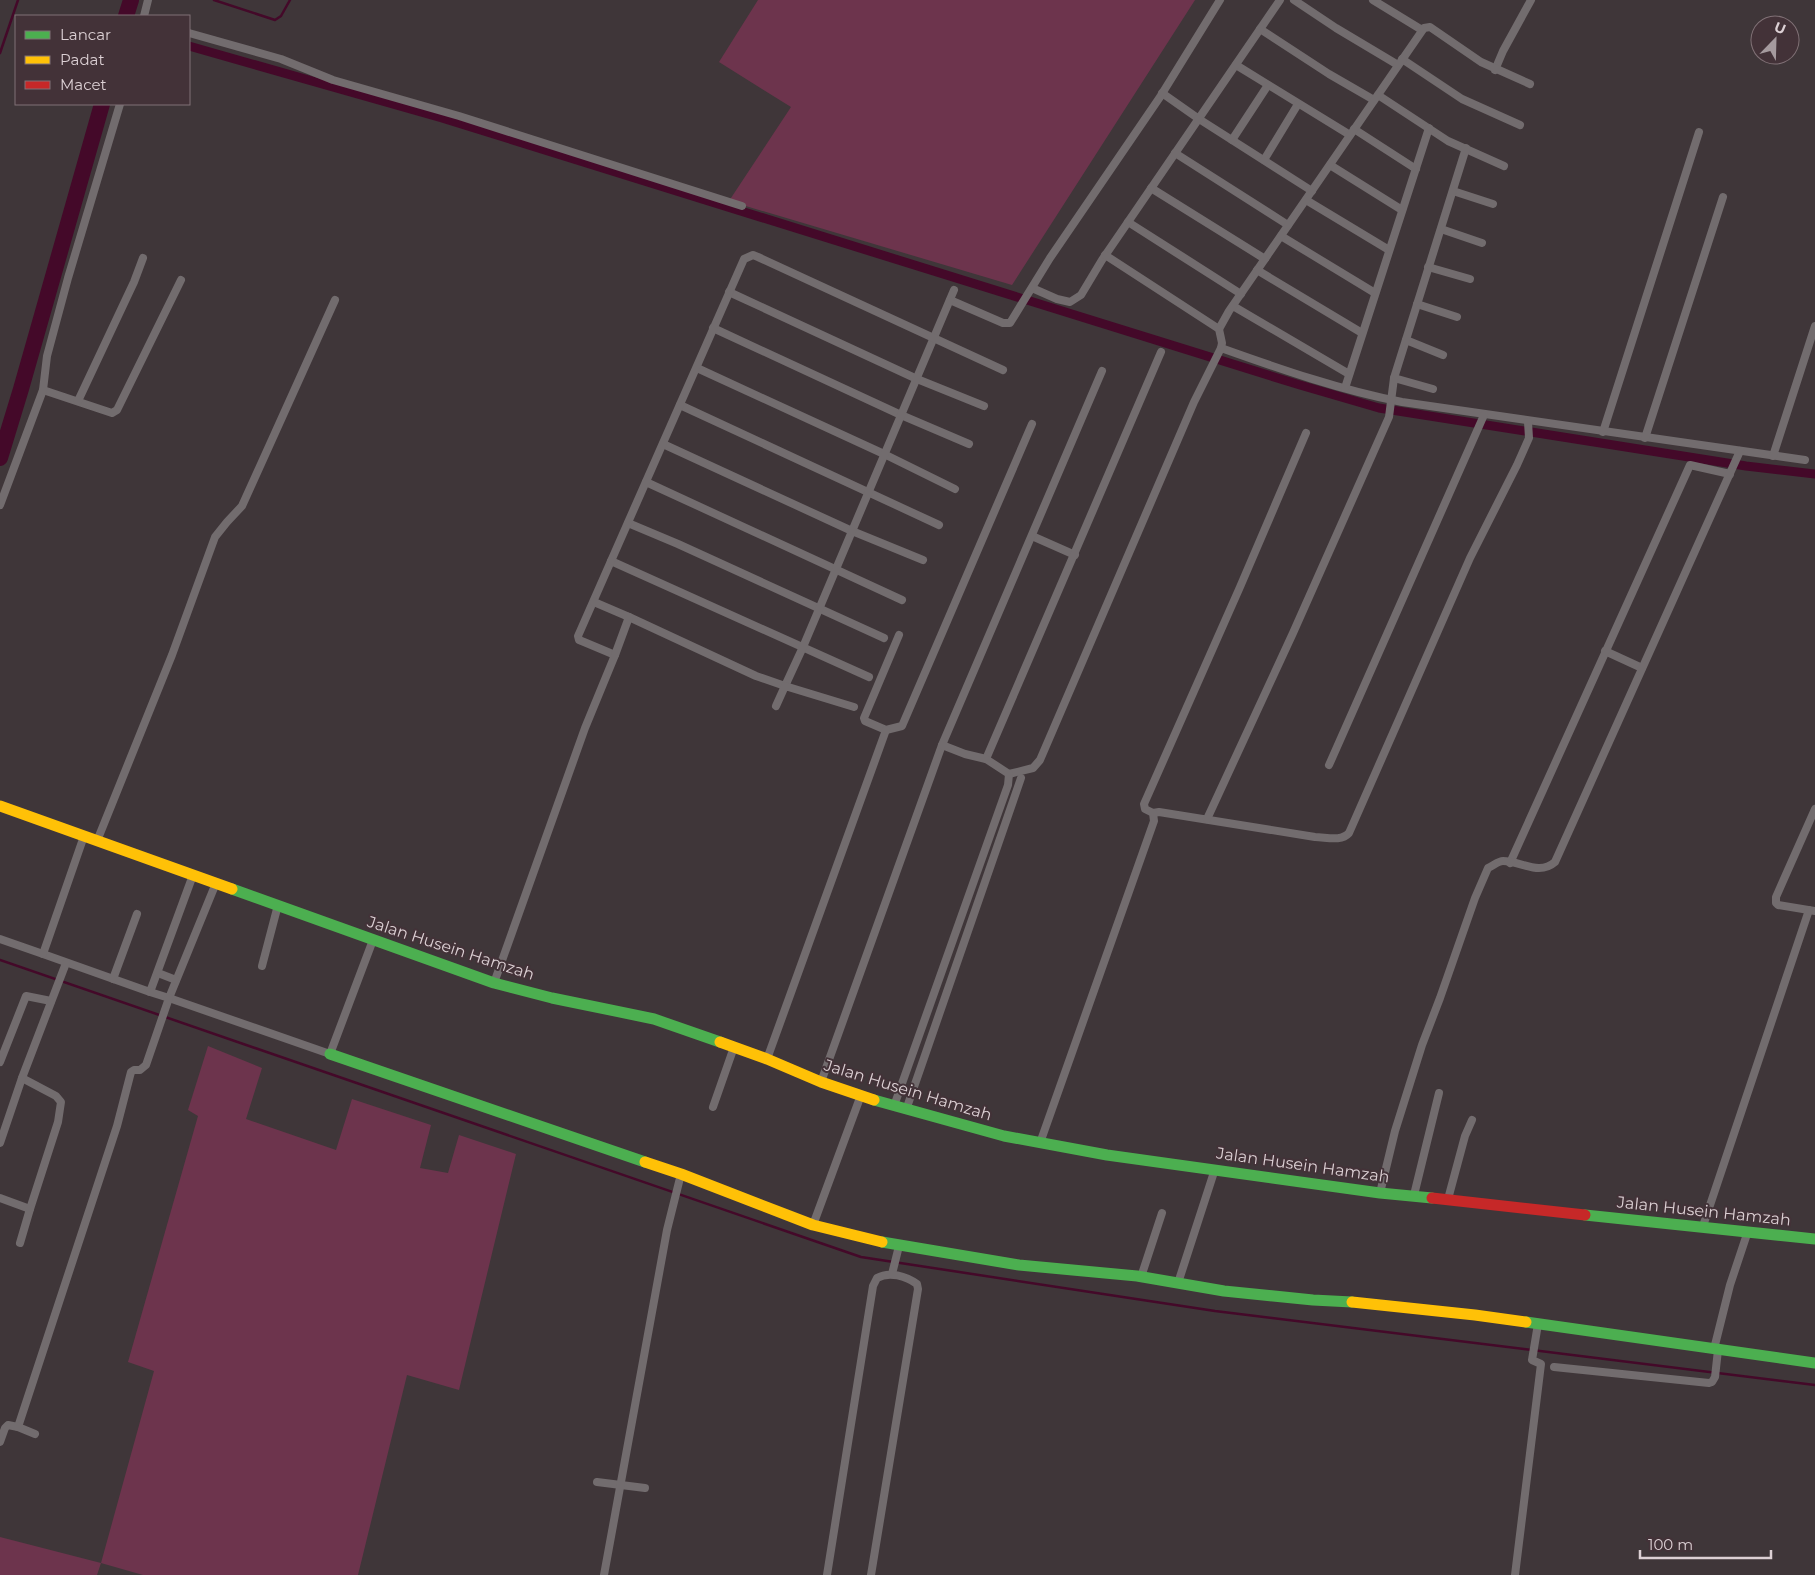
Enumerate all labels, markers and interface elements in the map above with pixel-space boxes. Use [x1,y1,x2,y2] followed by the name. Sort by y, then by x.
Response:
[15,15,190,105] legend
[1750,15,1800,65] north arrow
[1771,18,1789,38] text: U
[60,25,111,44] text: Lancar
[60,50,105,69] text: Padat
[60,75,107,94] text: Macet
[364,912,537,984] street label: Jalan Husein Hamzah
[821,1055,994,1125] street label: Jalan Husein Hamzah
[1214,1143,1391,1187] street label: Jalan Husein Hamzah
[1615,1192,1792,1230] street label: Jalan Husein Hamzah
[1640,1528,1771,1560] scale bar
[1648,1535,1693,1554] text: 100 m

